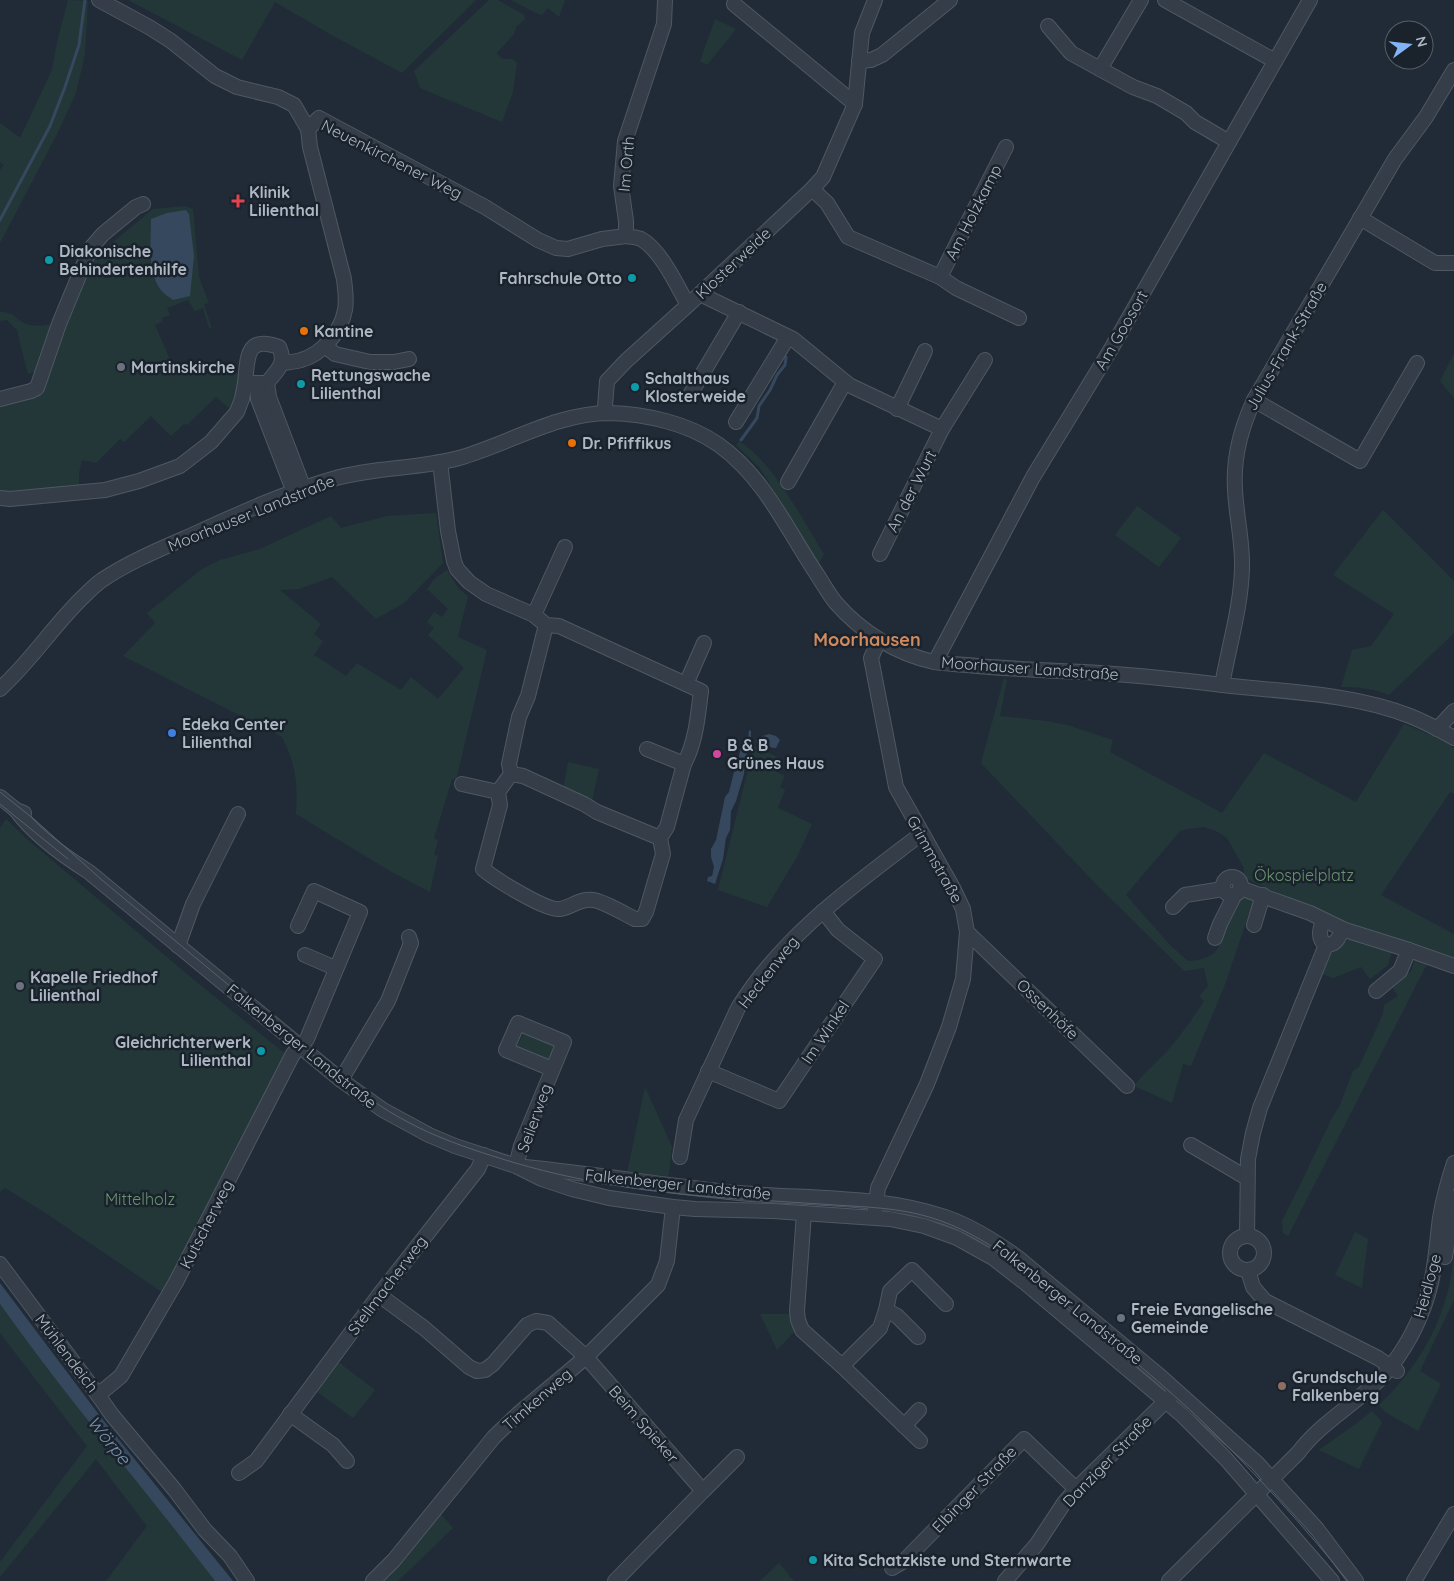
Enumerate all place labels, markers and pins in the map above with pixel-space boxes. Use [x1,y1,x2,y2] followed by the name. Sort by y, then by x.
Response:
[249,182,319,220] place label: Klinik Lilienthal
[231,194,245,208] marker: Klinik Lilienthal
[59,241,187,279] place label: Diakonische Behindertenhilfe
[43,254,55,266] marker: Diakonische Behindertenhilfe
[499,268,622,288] place label: Fahrschule Otto
[626,272,638,284] marker: Fahrschule Otto
[314,321,373,341] place label: Kantine
[298,325,310,337] marker: Kantine
[131,357,235,377] place label: Martinskirche
[115,361,127,373] marker: Martinskirche
[311,365,431,403] place label: Rettungswache Lilienthal
[645,368,746,406] place label: Schalthaus Klosterweide
[295,378,307,390] marker: Rettungswache Lilienthal
[629,381,641,393] marker: Schalthaus Klosterweide
[582,433,672,453] place label: Dr. Pfiffikus
[566,437,578,449] marker: Dr. Pfiffikus
[182,714,286,752] place label: Edeka Center Lilienthal
[166,727,178,739] marker: Edeka Center Lilienthal
[727,735,824,773] place label: B & B Grünes Haus
[711,748,723,760] marker: B & B Grünes Haus
[30,967,158,1005] place label: Kapelle Friedhof Lilienthal
[14,980,26,992] marker: Kapelle Friedhof Lilienthal
[115,1032,251,1070] place label: Gleichrichterwerk Lilienthal
[255,1045,267,1057] marker: Gleichrichterwerk Lilienthal
[1131,1299,1273,1337] place label: Freie Evangelische Gemeinde
[1115,1312,1127,1324] marker: Freie Evangelische Gemeinde
[1292,1367,1387,1405] place label: Grundschule Falkenberg
[1276,1380,1288,1392] marker: Grundschule Falkenberg
[823,1550,1072,1570] place label: Kita Schatzkiste und Sternwarte
[807,1554,819,1566] marker: Kita Schatzkiste und Sternwarte

